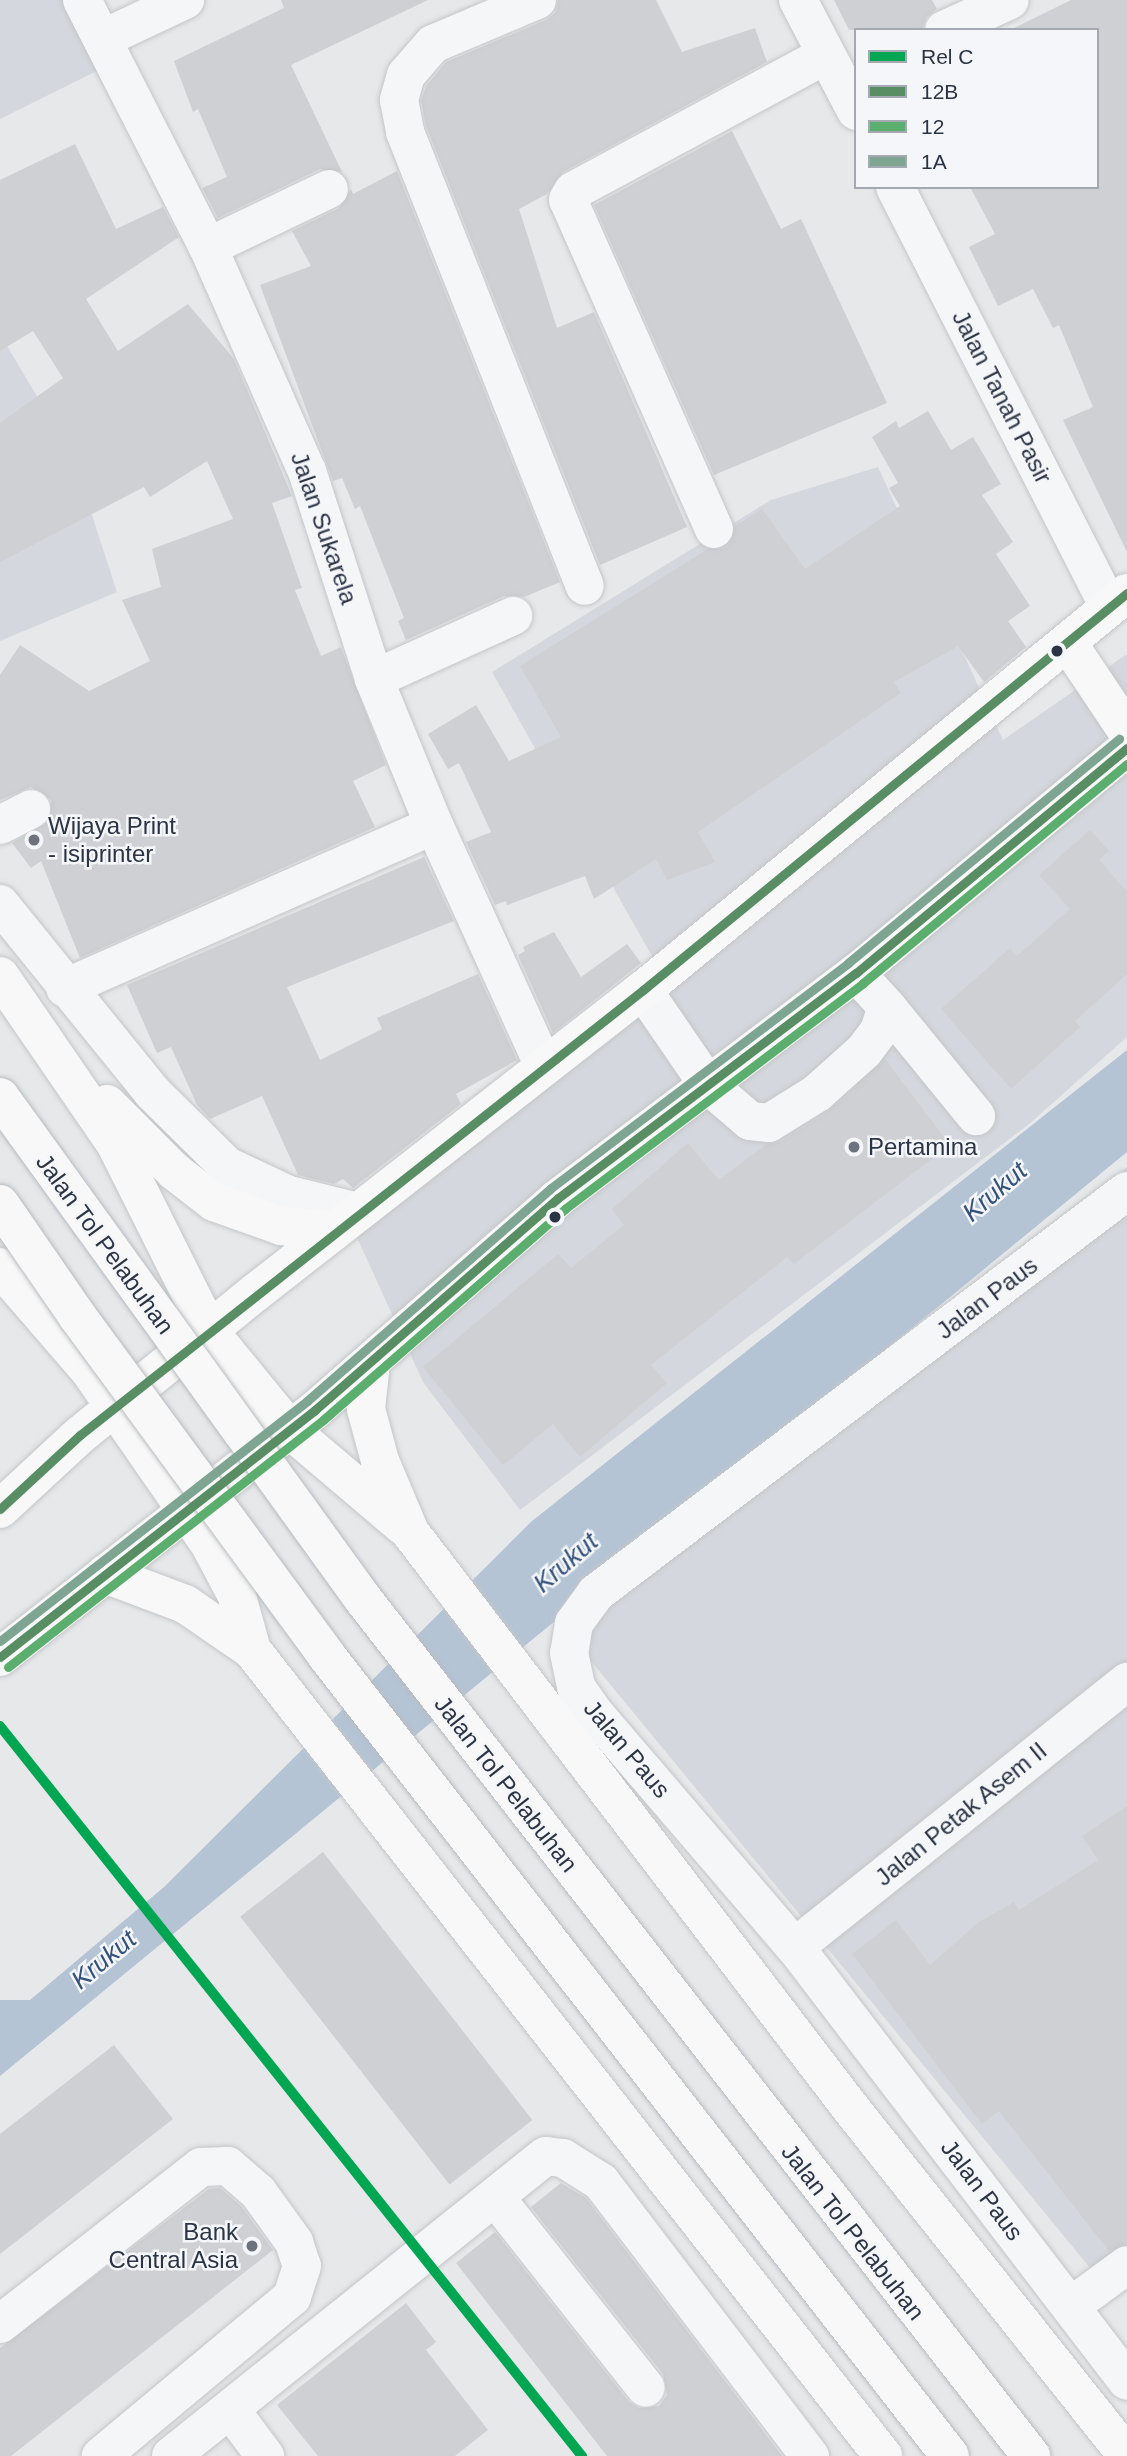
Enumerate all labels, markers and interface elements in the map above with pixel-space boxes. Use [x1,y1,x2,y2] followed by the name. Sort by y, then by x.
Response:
[854,28,1099,189] legend
[921,45,974,68] text: Rel C
[921,80,958,103] text: 12B
[921,115,944,138] text: 12
[921,150,947,173] text: 1A
[946,305,1058,489] street label: Jalan Tanah Pasir
[285,448,363,608] street label: Jalan Sukarela
[1050,644,1064,658] unlabelled marker
[48,812,176,868] place label: Wijaya Print - isiprinter
[26,832,42,848] marker: Wijaya Print - isiprinter
[868,1133,977,1161] place label: Pertamina
[846,1139,862,1155] marker: Pertamina
[30,1148,180,1340] street label: Jalan Tol Pelabuhan
[956,1156,1034,1228] water label: Krukut
[548,1210,562,1224] unlabelled marker
[931,1251,1043,1345] street label: Jalan Paus
[527,1527,605,1599] water label: Krukut
[428,1690,584,1878] street label: Jalan Tol Pelabuhan
[578,1694,676,1804] street label: Jalan Paus
[869,1736,1053,1892] street label: Jalan Petak Asem II
[65,1924,143,1996] water label: Krukut
[935,2134,1029,2246] street label: Jalan Paus
[775,2138,931,2326] street label: Jalan Tol Pelabuhan
[107,2218,238,2274] place label: Bank Central Asia
[244,2238,260,2254] marker: Bank Central Asia

